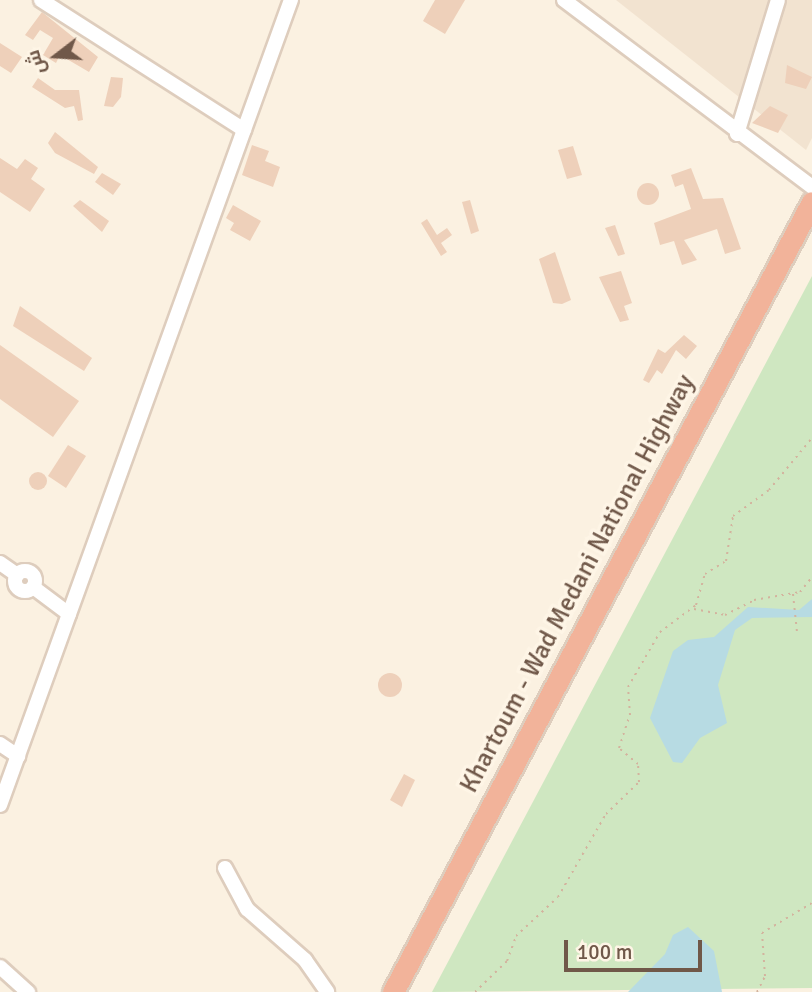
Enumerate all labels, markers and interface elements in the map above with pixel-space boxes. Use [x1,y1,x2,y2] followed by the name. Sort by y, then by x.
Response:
[21,21,91,91] north arrow
[21,47,51,77] text: ش
[454,370,702,798] street label: Khartoum - Wad Medani National Highway
[567,926,705,970] scale bar
[577,939,632,965] text: 100 m

